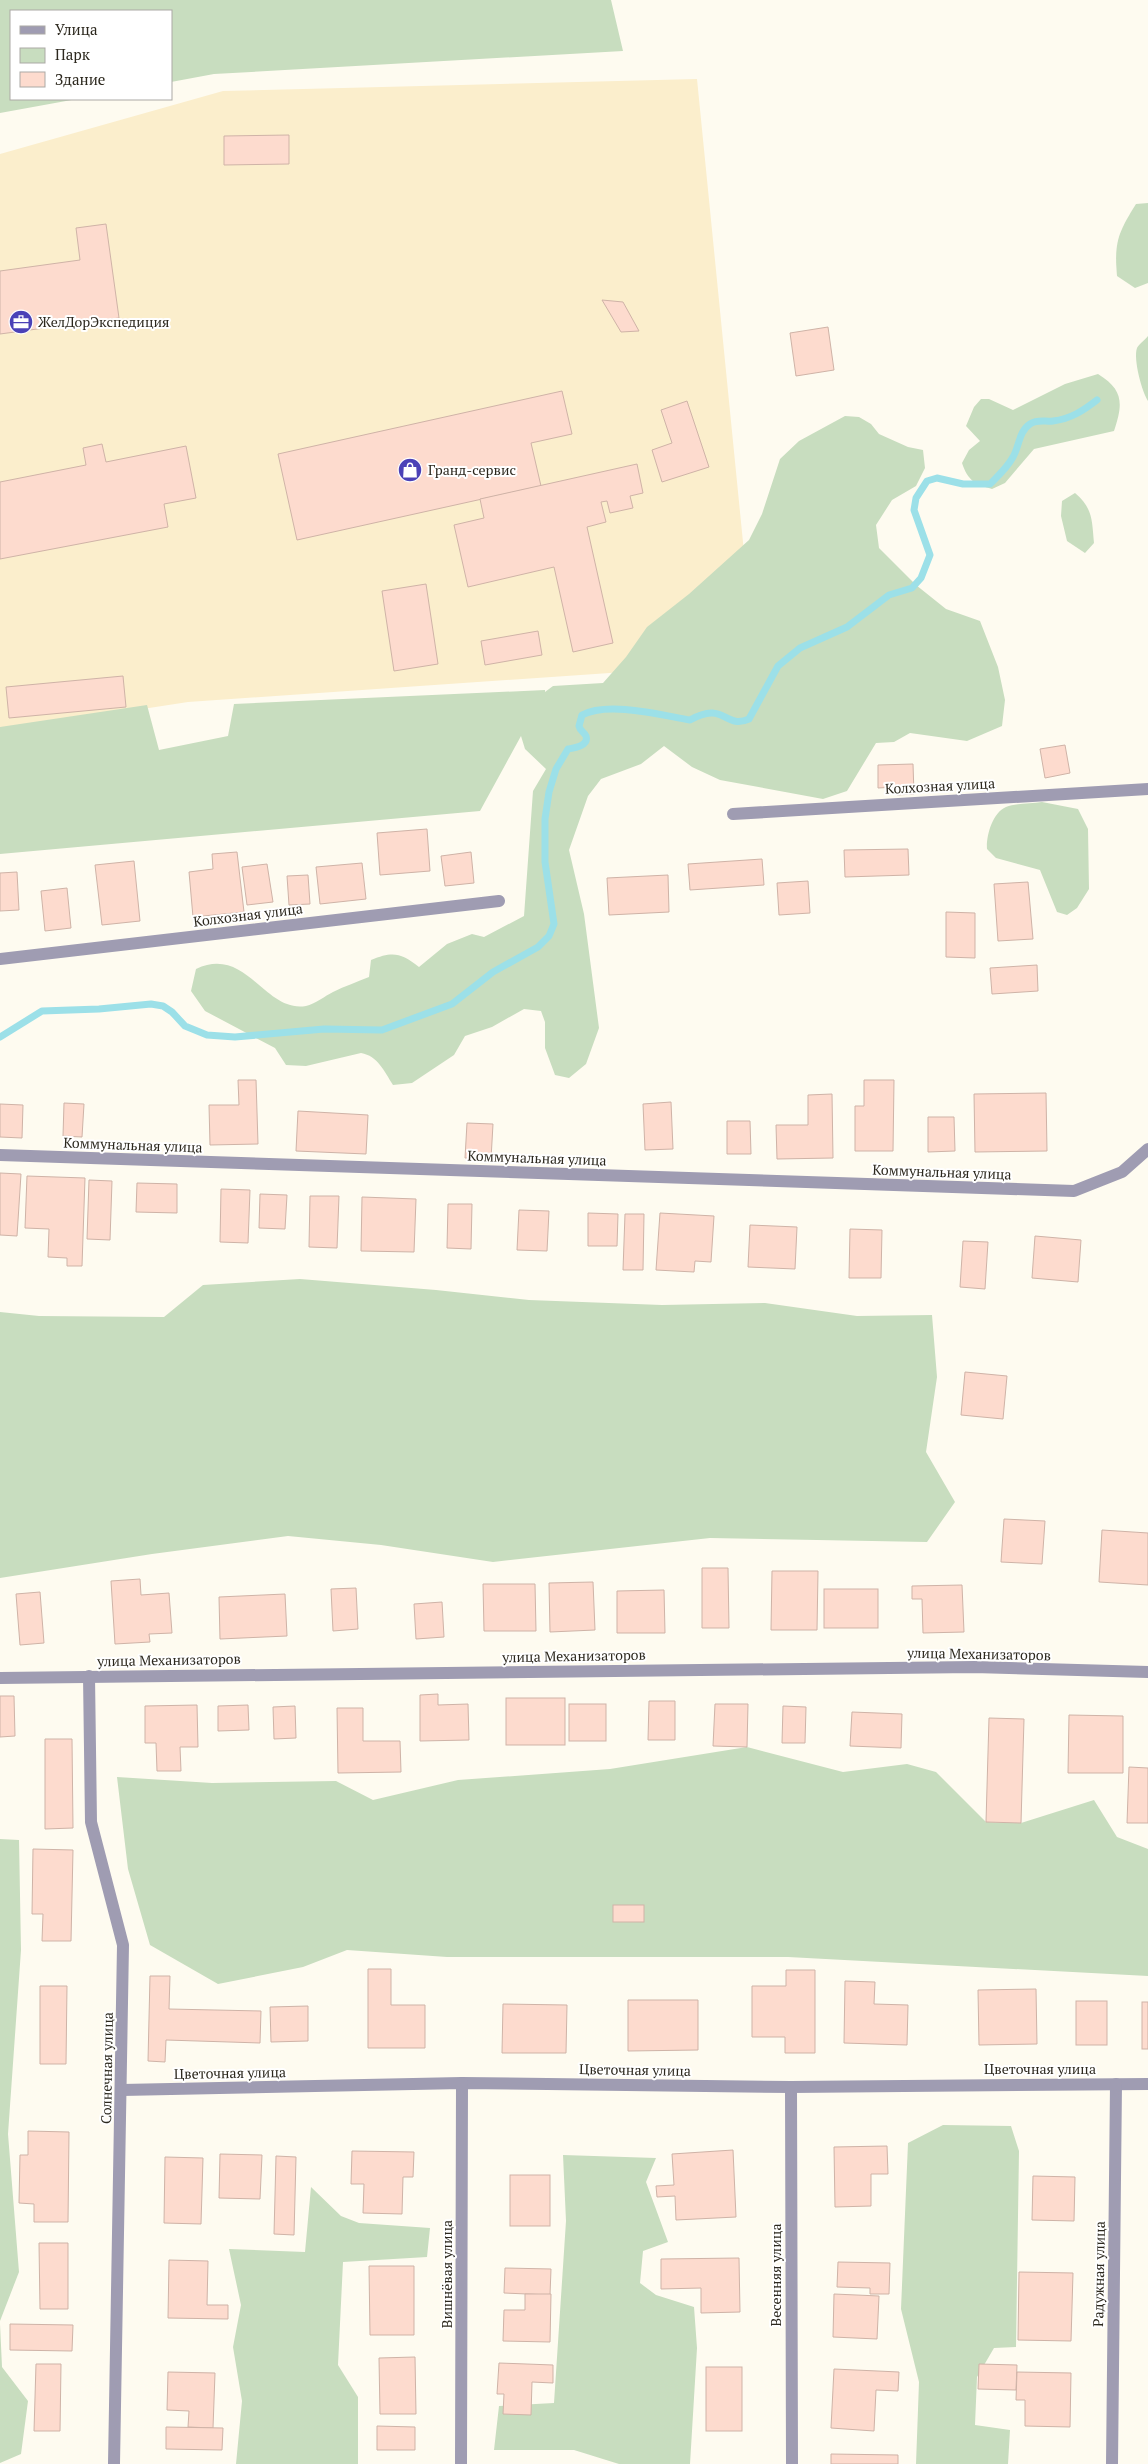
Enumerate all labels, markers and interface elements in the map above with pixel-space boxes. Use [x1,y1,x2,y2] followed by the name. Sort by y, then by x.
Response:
[10,10,172,100] legend
[55,19,98,39] text: Улица
[55,44,91,64] text: Парк
[55,69,105,89] text: Здание
[8,309,34,335] office icon: ЖелДорЭкспедиция
[38,312,170,331] place label: ЖелДорЭкспедиция
[397,457,423,483] shop icon: Гранд-сервис
[428,460,516,479] place label: Гранд-сервис
[885,773,995,798] street label: Колхозная улица
[192,898,304,931] street label: Колхозная улица
[63,1133,203,1156] street label: Коммунальная улица
[467,1146,607,1169] street label: Коммунальная улица
[872,1160,1012,1183] street label: Коммунальная улица
[906,1643,1051,1664] street label: улица Механизаторов
[501,1645,646,1666] street label: улица Механизаторов
[96,1649,241,1670] street label: улица Механизаторов
[96,2012,117,2124] street label: Солнечная улица
[579,2059,691,2080] street label: Цветочная улица
[984,2059,1096,2078] street label: Цветочная улица
[174,2062,286,2083] street label: Цветочная улица
[437,2220,456,2328] street label: Вишнёвая улица
[1088,2221,1109,2327] street label: Радужная улица
[766,2224,785,2326] street label: Весенняя улица

